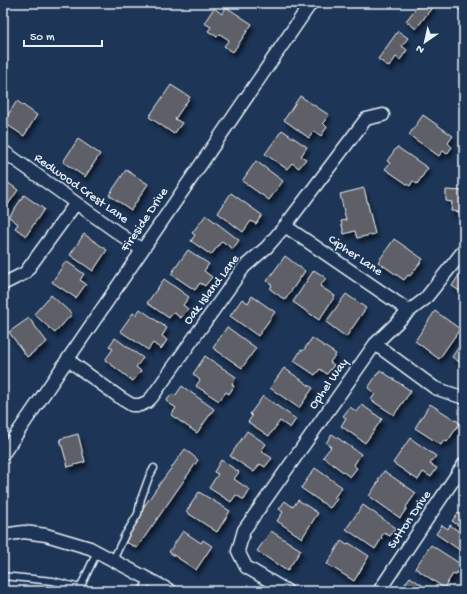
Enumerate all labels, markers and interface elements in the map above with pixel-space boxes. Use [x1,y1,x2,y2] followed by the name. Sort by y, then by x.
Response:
[24,22,102,48] scale bar
[405,22,445,62] north arrow
[30,31,55,45] text: 50 m
[414,42,427,56] text: N
[31,151,131,227] street label: Redwood Crest Lane
[117,185,172,256] street label: Fireside Drive
[325,232,385,280] street label: Cipher Lane
[181,252,243,328] street label: Oak Island Lane
[306,355,352,412] street label: Ophel Way
[385,488,435,552] street label: Sutton Drive

